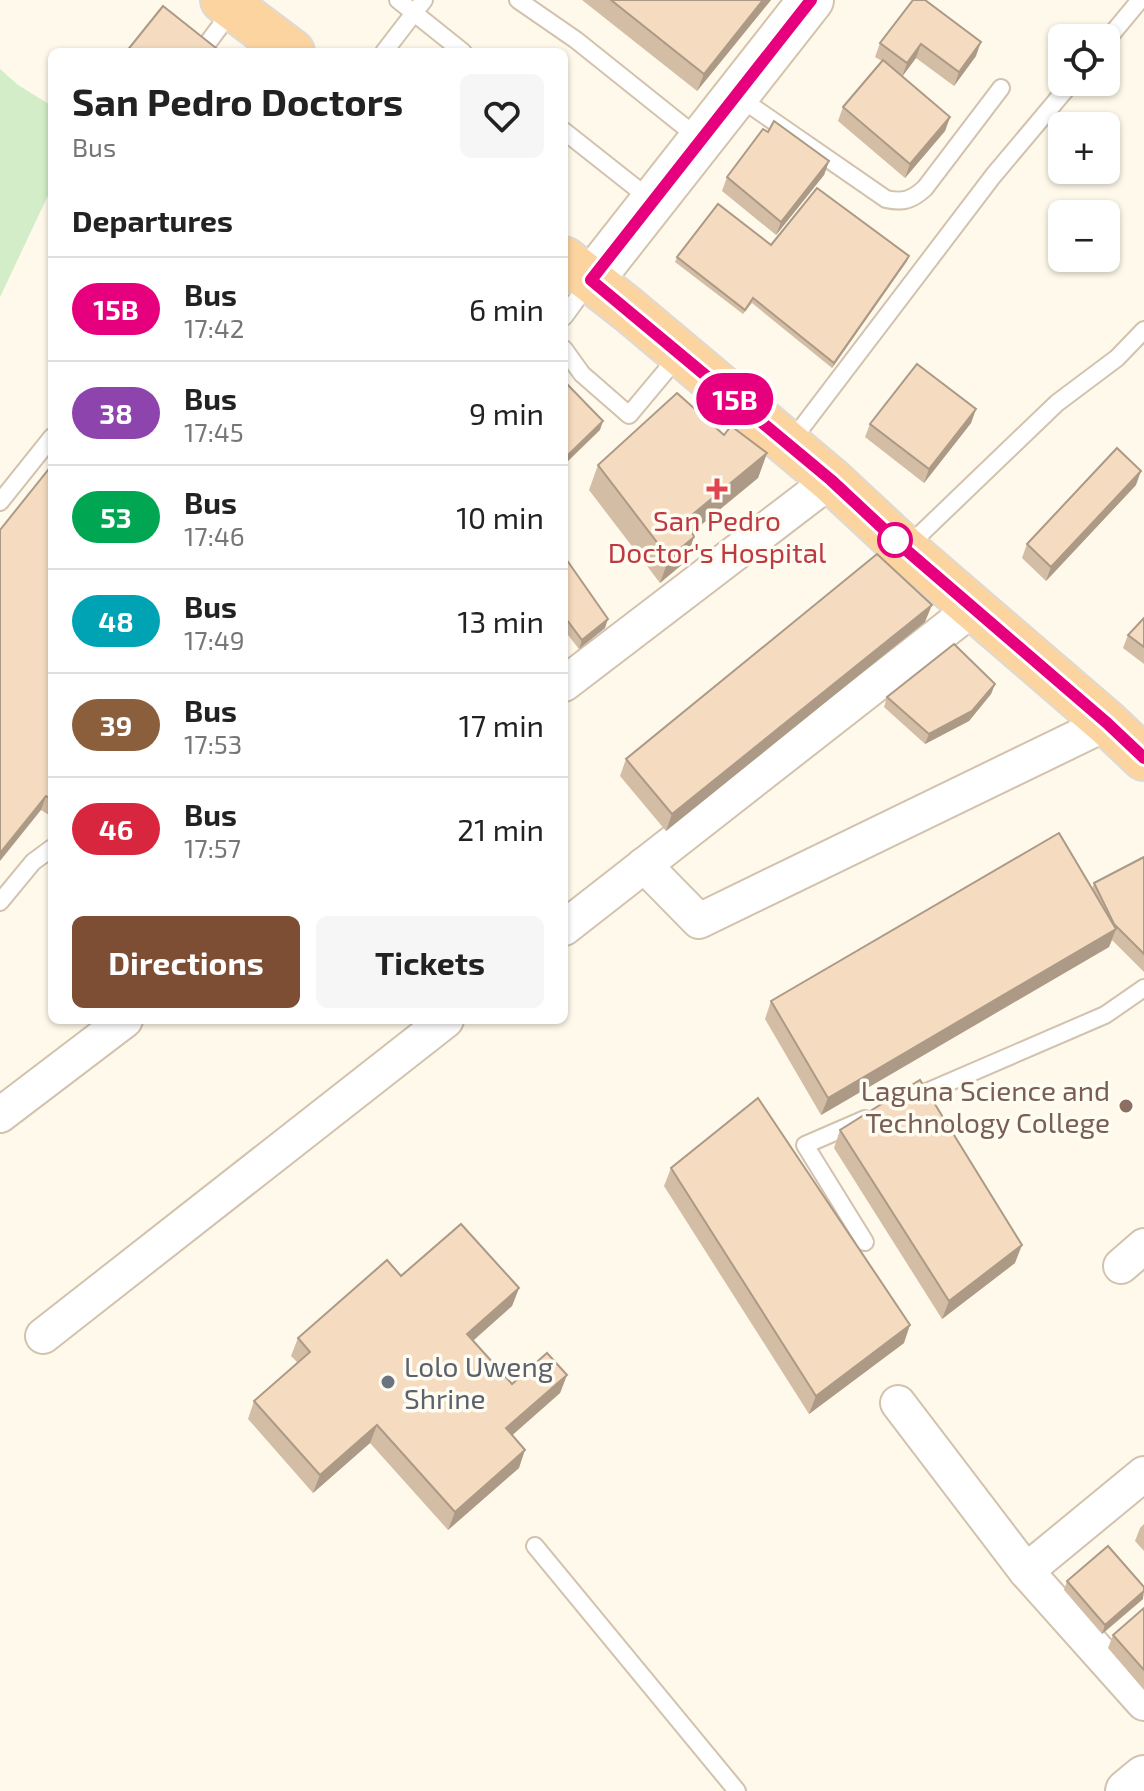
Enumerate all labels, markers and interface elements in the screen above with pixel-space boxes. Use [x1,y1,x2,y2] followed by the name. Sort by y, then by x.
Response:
[1048,24,1120,272] map controls
[1048,24,1120,96] button: locate
[460,74,544,158] button: heart
[72,78,403,124] text: San Pedro Doctors
[1048,112,1120,184] button: +
[72,131,116,162] text: Bus
[1048,200,1120,272] button: −
[72,202,233,238] text: Departures
[184,276,237,312] text: Bus
[469,291,544,327] text: 6 min
[93,292,139,326] text: 15B
[184,312,244,343] text: 17:42
[689,373,781,425] line badge: 15B
[184,380,237,416] text: Bus
[712,382,758,416] text: 15B
[469,395,544,431] text: 9 min
[99,396,133,430] text: 38
[184,416,244,447] text: 17:45
[706,478,728,500] marker: San Pedro Doctor's Hospital
[184,484,237,520] text: Bus
[456,499,544,535] text: 10 min
[100,500,132,534] text: 53
[608,503,827,569] place label: San Pedro Doctor's Hospital
[184,520,245,551] text: 17:46
[878,523,912,557] unlabelled marker
[184,588,237,624] text: Bus
[458,603,544,639] text: 13 min
[98,604,134,638] text: 48
[184,624,245,655] text: 17:49
[184,692,237,728] text: Bus
[459,707,544,743] text: 17 min
[100,708,132,742] text: 39
[184,728,242,759] text: 17:53
[184,796,237,832] text: Bus
[457,811,544,847] text: 21 min
[99,812,133,846] text: 46
[184,832,241,863] text: 17:57
[72,916,300,1008] button: Directions
[316,916,544,1008] button: Tickets
[861,1073,1110,1139] place label: Laguna Science and Technology College
[1117,1097,1135,1115] marker: Laguna Science and Technology College
[404,1349,554,1415] place label: Lolo Uweng Shrine
[379,1373,397,1391] marker: Lolo Uweng Shrine

